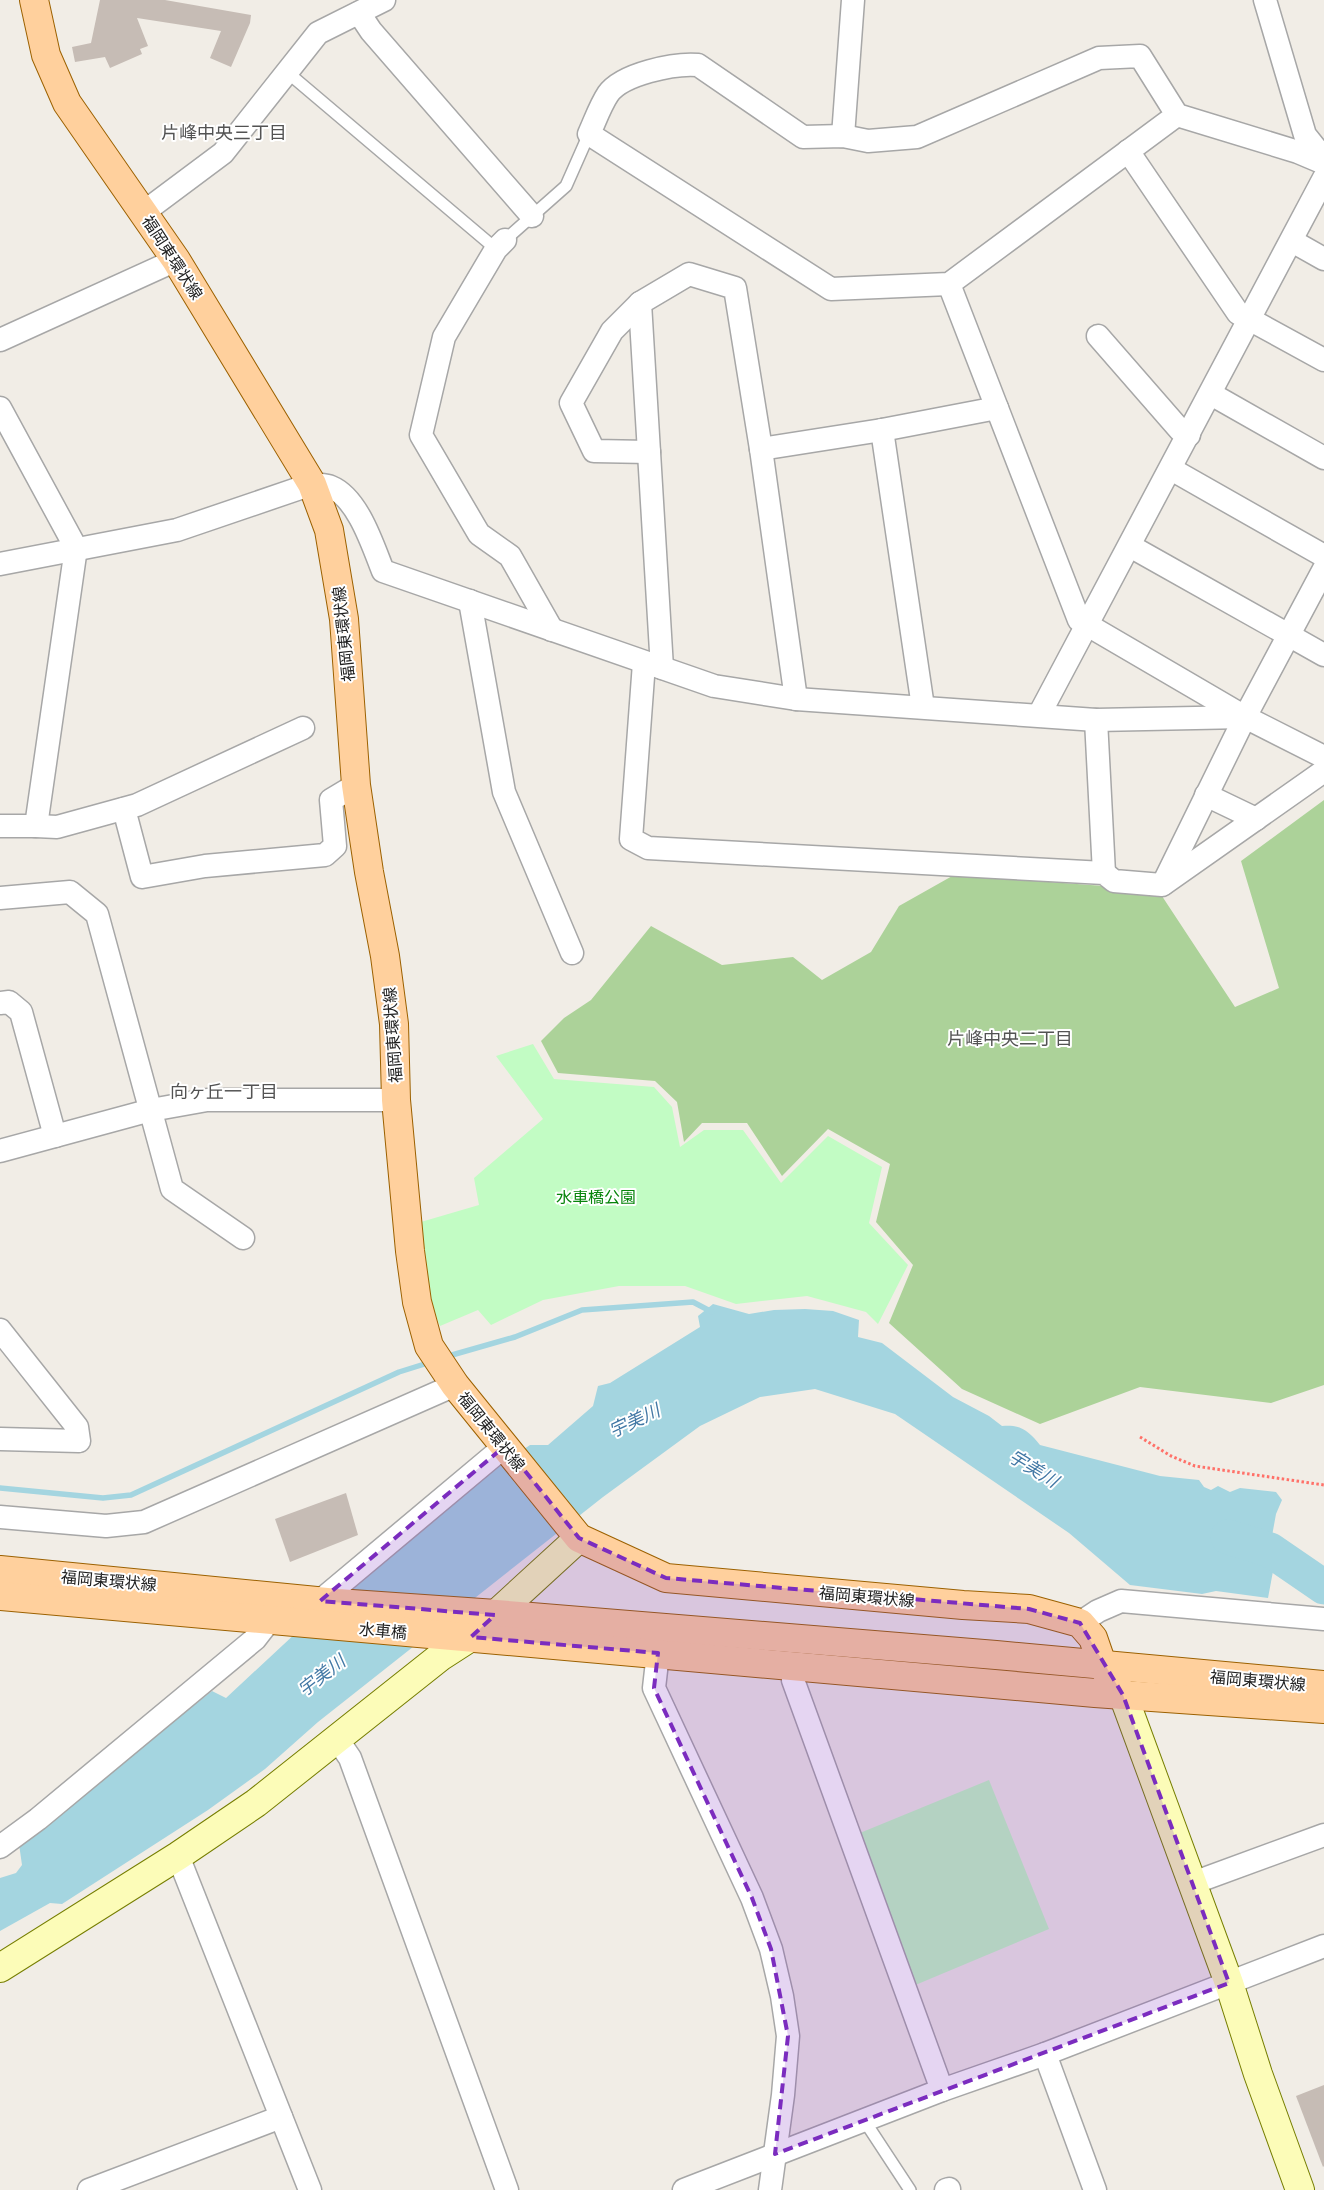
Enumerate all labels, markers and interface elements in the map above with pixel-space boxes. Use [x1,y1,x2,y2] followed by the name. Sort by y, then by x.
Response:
[161,121,287,143] district label: 片峰中央三丁目
[139,212,207,302] street label: 福岡東環状線
[329,585,357,683] street label: 福岡東環状線
[379,986,405,1084] street label: 福岡東環状線
[947,1027,1073,1049] district label: 片峰中央二丁目
[170,1080,278,1102] district label: 向ヶ丘一丁目
[556,1187,636,1206] park label: 水車橋公園
[454,1388,530,1474] street label: 福岡東環状線
[605,1398,665,1441] water label: 宇美川
[1005,1445,1065,1492] water label: 宇美川
[60,1566,158,1594] street label: 福岡東環状線
[818,1582,916,1610] street label: 福岡東環状線
[358,1618,408,1642] street label: 水車橋
[293,1648,351,1700] water label: 宇美川
[1209,1666,1307,1694] street label: 福岡東環状線

